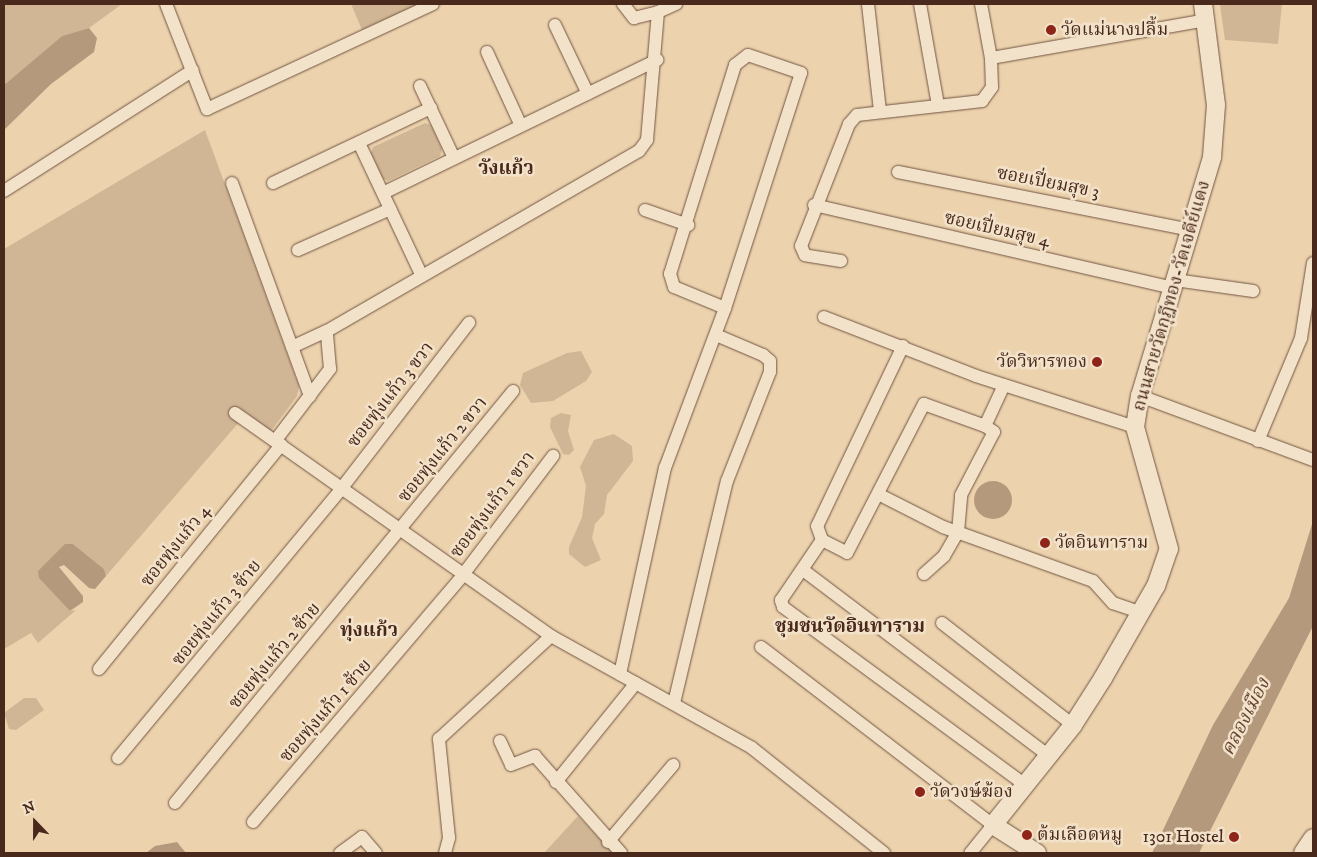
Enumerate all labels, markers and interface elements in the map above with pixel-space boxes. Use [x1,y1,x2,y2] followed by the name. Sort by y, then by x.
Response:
[1061,19,1168,41] place label: วัดแม่นางปลื้ม
[1045,24,1057,36] marker: วัดแม่นางปลื้ม
[478,158,534,180] district label: วังแก้ว
[995,162,1101,204] street label: ซอยเปี่ยมสุข 3
[1129,178,1215,414] street label: ถนนสายวัดกุฎีทอง-วัดเจดีย์แดง
[942,207,1052,253] street label: ซอยเปี่ยมสุข 4
[343,338,439,452] street label: ซอยทุ่งแก้ว 3 ขวา
[997,351,1087,373] place label: วัดวิหารทอง
[1091,356,1103,368] marker: วัดวิหารทอง
[394,393,492,507] street label: ซอยทุ่งแก้ว 2 ขวา
[446,448,540,562] street label: ซอยทุ่งแก้ว 1 ขวา
[136,501,216,591] street label: ซอยทุ่งแก้ว 4
[1055,532,1148,554] place label: วัดอินทาราม
[1039,537,1051,549] marker: วัดอินทาราม
[168,556,266,670] street label: ซอยทุ่งแก้ว 3 ซ้าย
[224,599,326,713] street label: ซอยทุ่งแก้ว 2 ซ้าย
[775,616,925,638] district label: ชุมชนวัดอินทาราม
[340,620,398,642] district label: ทุ่งแก้ว
[275,655,377,767] street label: ซอยทุ่งแก้ว 1 ซ้าย
[1217,675,1275,759] water label: คลองเมือง
[930,781,1013,803] place label: วัดวงษ์ฆ้อง
[914,786,926,798] marker: วัดวงษ์ฆ้อง
[10,797,60,847] north arrow
[21,798,38,819] text: N
[1037,824,1122,846] place label: ต้มเลือดหมู
[1142,826,1224,848] place label: 1301 Hostel
[1021,829,1033,841] marker: ต้มเลือดหมู
[1228,831,1240,843] marker: 1301 Hostel

